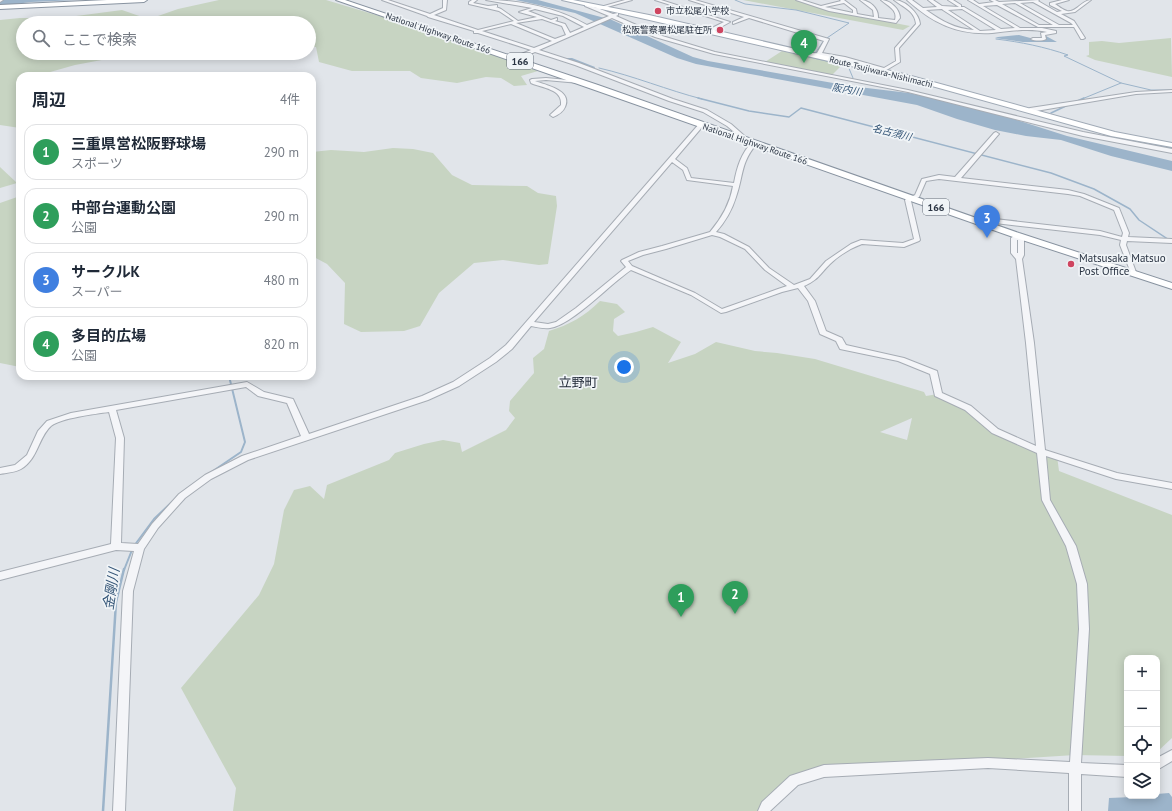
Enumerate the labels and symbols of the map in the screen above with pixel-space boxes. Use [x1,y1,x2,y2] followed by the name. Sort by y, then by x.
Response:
[666,5,729,16] place label: 市立松尾小学校
[653,6,663,16] marker: 市立松尾小学校
[384,9,492,56] street label: National Highway Route 166
[622,24,712,35] place label: 松阪警察署松尾駐在所
[715,25,725,35] marker: 松阪警察署松尾駐在所
[791,30,817,63] pin: 4
[507,53,533,69] road number: 166
[828,53,934,90] street label: Route Tsujiwara-Nishimachi
[831,80,864,99] water label: 阪内川
[701,120,809,167] street label: National Highway Route 166
[871,121,914,144] water label: 名古須川
[923,199,949,215] road number: 166
[974,205,1000,238] pin: 3
[1079,251,1166,278] place label: Matsusaka Matsuo Post Office
[1066,259,1076,269] marker: Matsusaka Matsuo Post Office
[614,357,634,377] your location
[558,374,598,391] district label: 立野町
[99,565,123,611] water label: 金剛川
[722,581,748,614] pin: 2
[668,584,694,617] pin: 1

